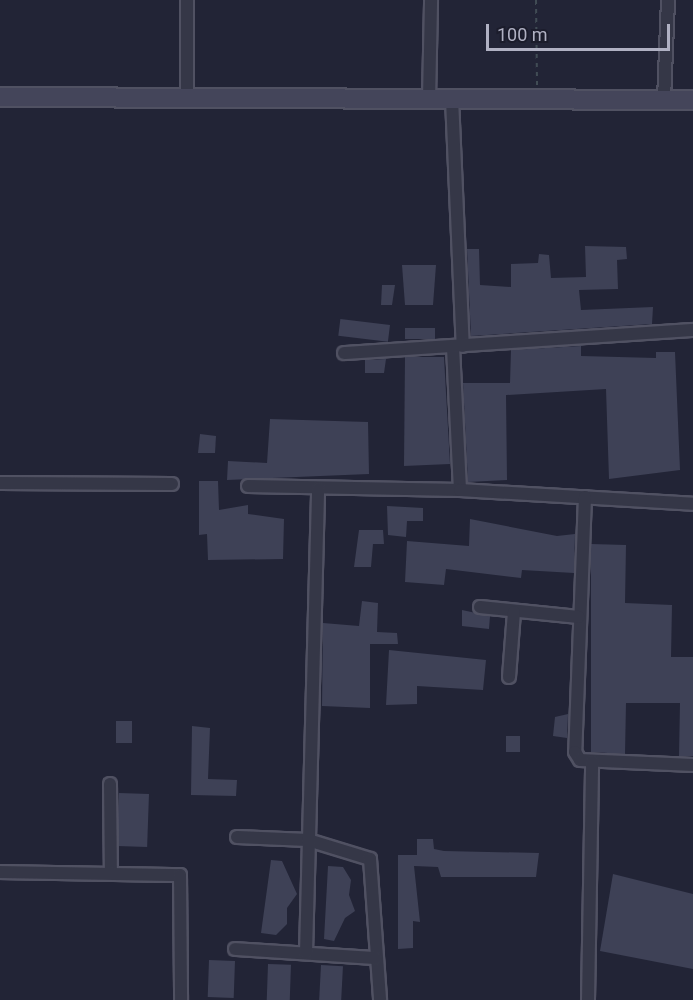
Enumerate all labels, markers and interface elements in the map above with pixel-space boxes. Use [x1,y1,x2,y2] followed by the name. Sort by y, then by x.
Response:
[489,12,674,50] scale bar
[497,24,548,45] text: 100 m

